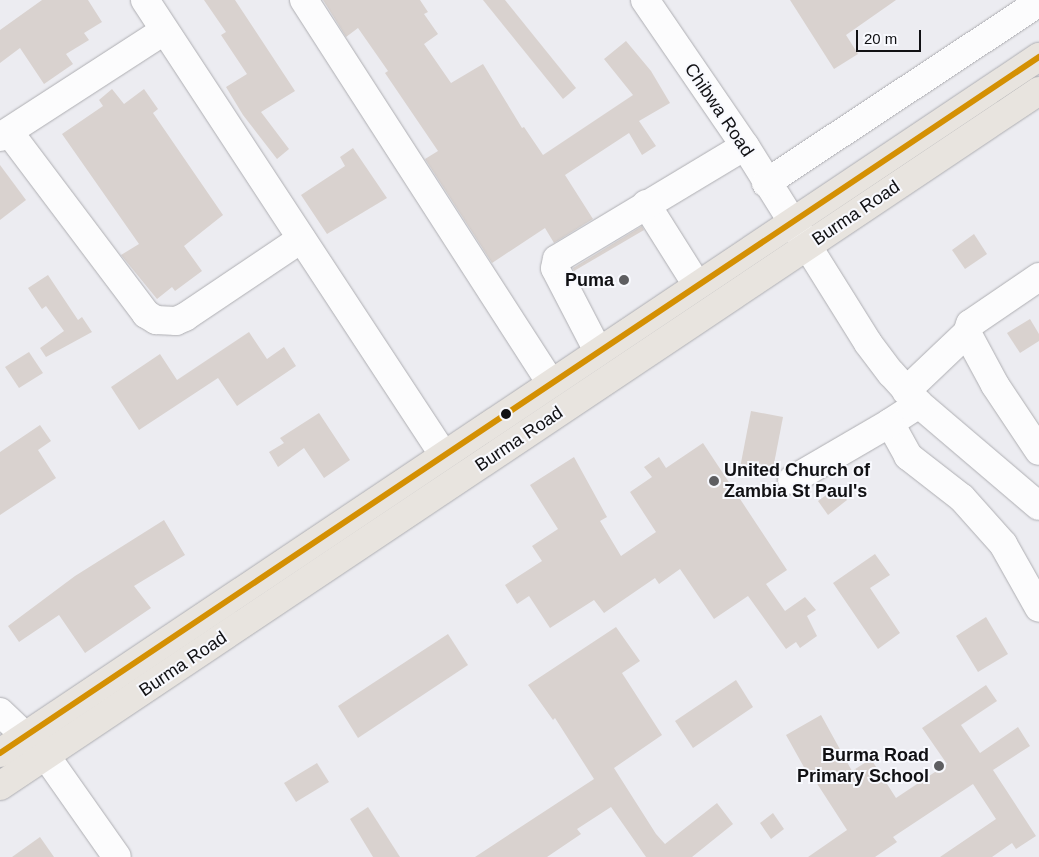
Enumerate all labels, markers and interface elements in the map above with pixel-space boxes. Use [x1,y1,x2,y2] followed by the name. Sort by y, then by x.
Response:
[859,20,924,52] scale bar
[864,30,897,47] text: 20 m
[680,59,758,161] street label: Chibwa Road
[808,176,904,250] street label: Burma Road
[565,269,614,291] place label: Puma
[618,274,630,286] marker: Puma
[471,402,567,476] street label: Burma Road
[501,409,511,419] unlabelled marker
[724,460,870,502] place label: United Church of Zambia St Paul's
[708,475,720,487] marker: United Church of Zambia St Paul's
[135,627,231,701] street label: Burma Road
[797,745,929,788] place label: Burma Road Primary School
[933,760,945,772] marker: Burma Road Primary School

